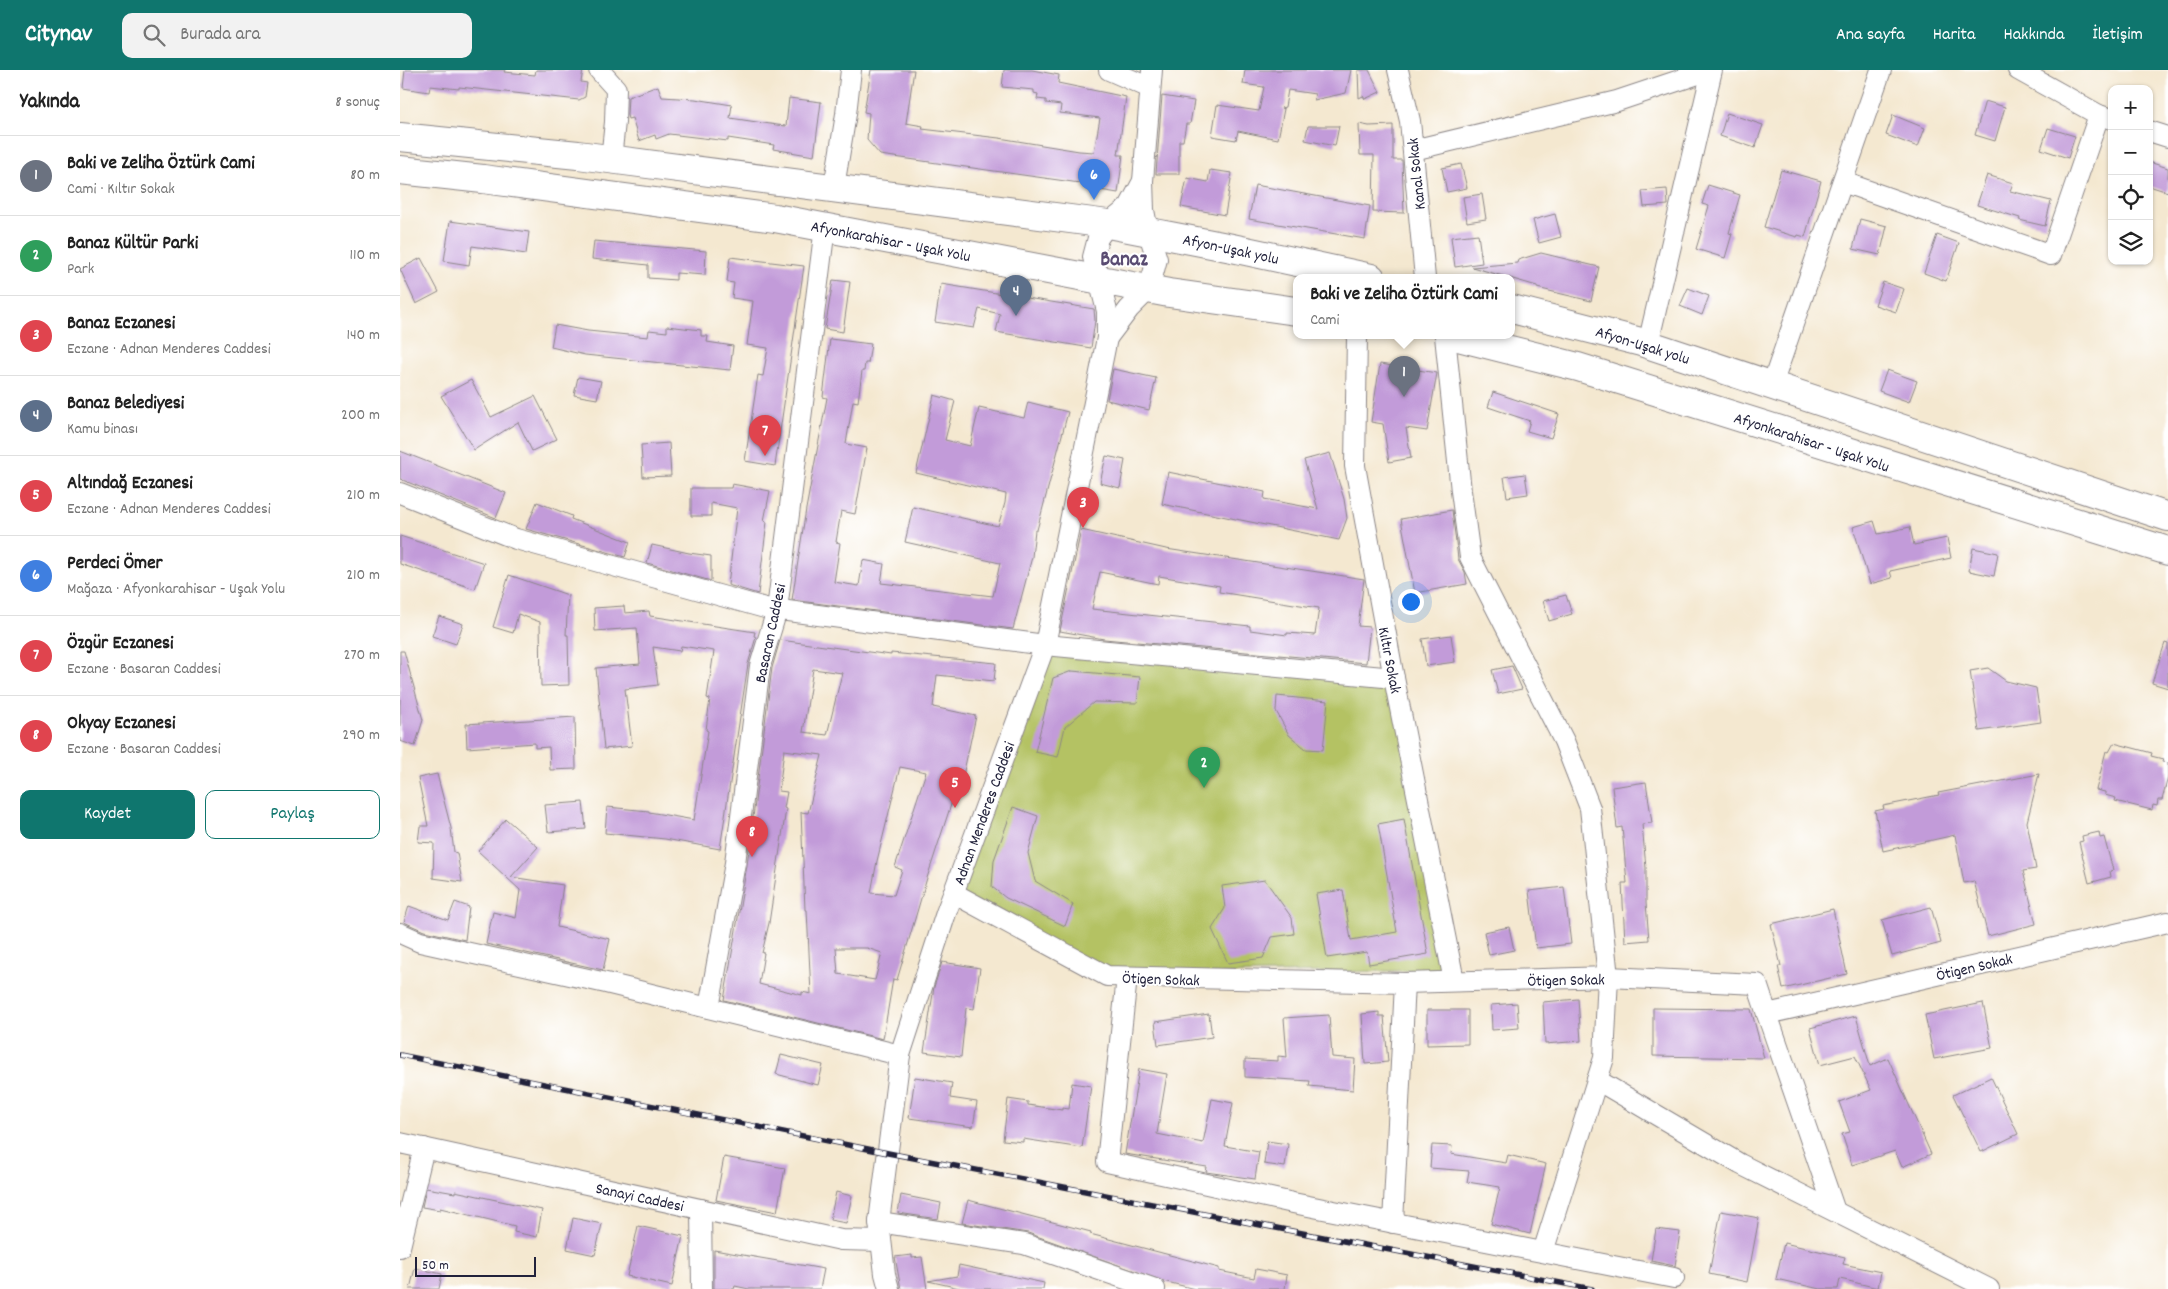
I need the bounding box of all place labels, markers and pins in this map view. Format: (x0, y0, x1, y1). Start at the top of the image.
pin: 6 (1078, 159, 1110, 200)
pin: 4 (1000, 275, 1032, 316)
pin: 1 (1388, 356, 1420, 397)
pin: 7 (749, 415, 781, 456)
pin: 3 (1067, 487, 1099, 528)
pin: 2 (1188, 747, 1220, 788)
pin: 5 (939, 767, 971, 808)
pin: 8 (736, 816, 768, 857)

